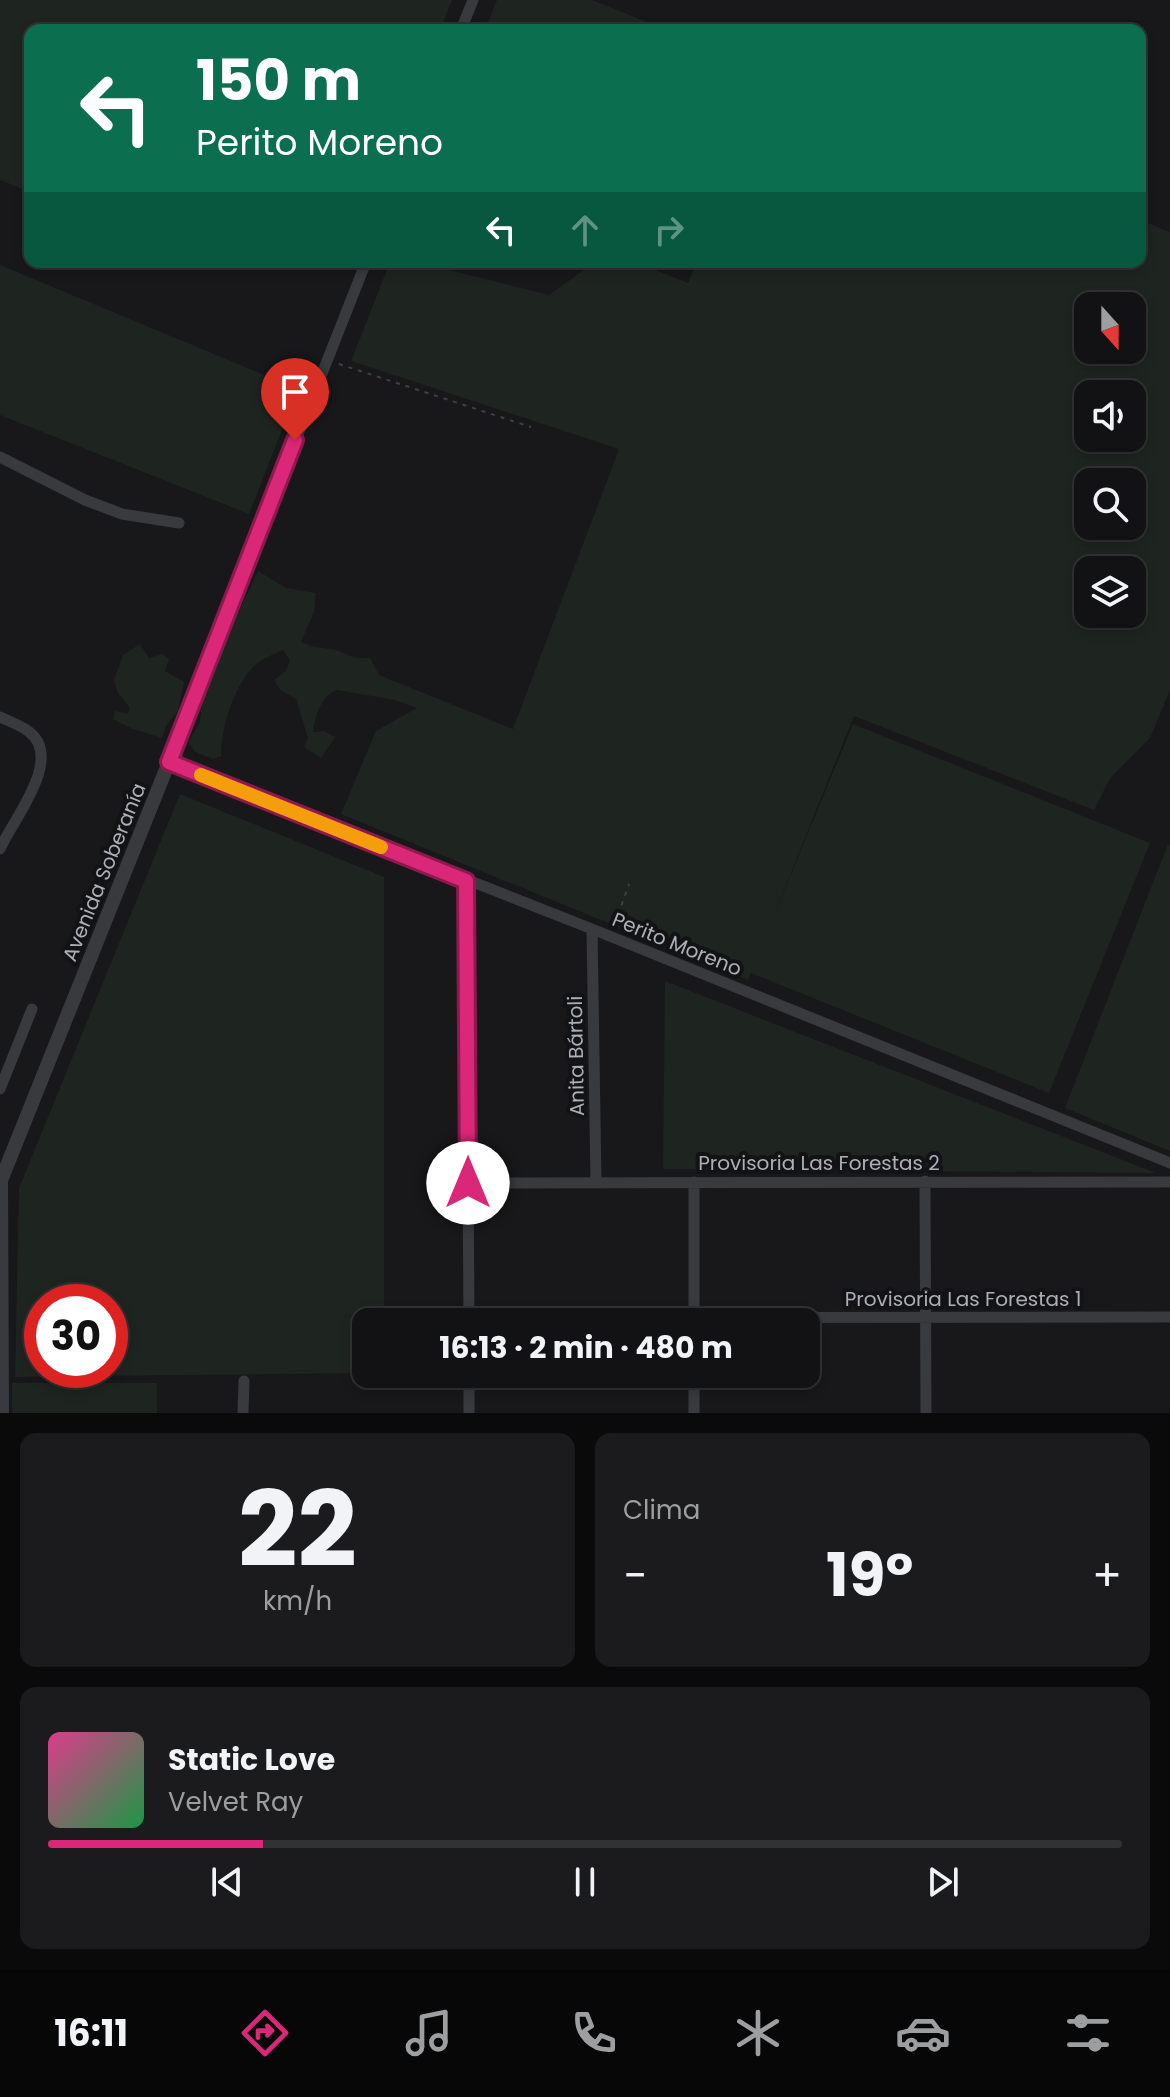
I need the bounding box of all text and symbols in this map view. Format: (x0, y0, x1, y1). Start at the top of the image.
text: 150 m (196, 41, 361, 120)
icon: left (64, 56, 168, 160)
text: Perito Moreno (196, 117, 443, 168)
icon: left (479, 208, 523, 252)
icon: ahead (563, 208, 607, 252)
icon: right (647, 208, 691, 252)
north arrow (1074, 292, 1146, 364)
map controls (1074, 292, 1146, 628)
pin (261, 358, 329, 440)
icon: arrive (273, 370, 317, 414)
button: sound (1074, 380, 1146, 452)
button: search (1074, 468, 1146, 540)
button: layers (1074, 556, 1146, 628)
street label: Avenida Soberanía (55, 779, 153, 965)
street label: Perito Moreno (608, 905, 746, 983)
street label: Anita Bártoli (561, 996, 591, 1116)
position arrow (426, 1141, 510, 1225)
street label: Provisoria Las Forestas 2 (698, 1149, 940, 1177)
speed limit sign: 30 (24, 1284, 128, 1388)
street label: Provisoria Las Forestas 1 (845, 1285, 1081, 1313)
text: 16:13 · 2 min · 480 m (439, 1326, 733, 1369)
text: 22 (238, 1457, 357, 1602)
text: Clima (623, 1492, 700, 1528)
text: 19° (826, 1533, 913, 1617)
text: − (623, 1545, 647, 1606)
text: + (1092, 1545, 1122, 1606)
text: km/h (263, 1583, 332, 1619)
text: Static Love (168, 1738, 335, 1781)
text: Velvet Ray (168, 1784, 303, 1820)
icon: previous (205, 1860, 249, 1904)
icon: pause (563, 1860, 607, 1904)
icon: next (921, 1860, 965, 1904)
icon: directions (237, 2005, 293, 2061)
icon: music (401, 2005, 457, 2061)
icon: phone (566, 2005, 622, 2061)
icon: climate (730, 2005, 786, 2061)
icon: car (895, 2005, 951, 2061)
icon: filters (1060, 2005, 1116, 2061)
text: 16:11 (54, 2008, 128, 2059)

